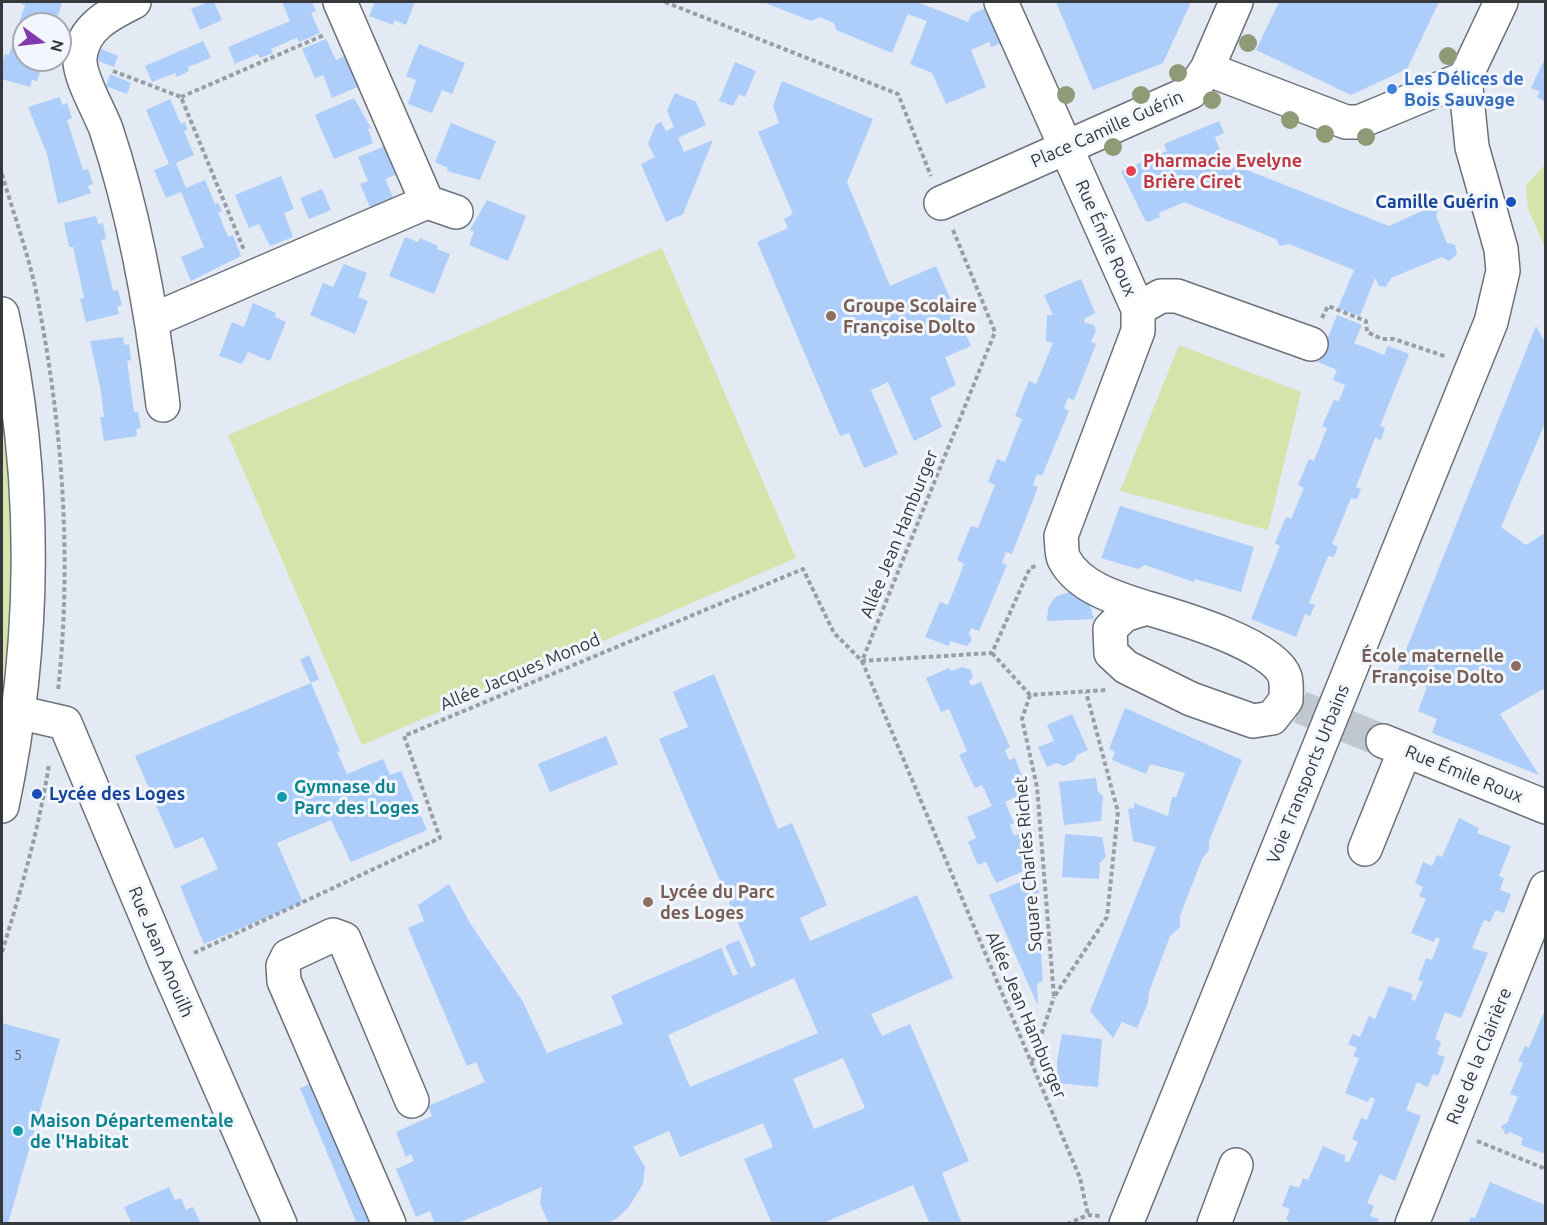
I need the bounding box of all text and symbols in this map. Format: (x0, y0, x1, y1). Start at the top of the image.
north arrow (12, 12, 72, 72)
text: N (47, 38, 68, 54)
place label: Les Délices de Bois Sauvage (1404, 68, 1524, 110)
marker: Les Délices de Bois Sauvage (1385, 82, 1399, 96)
street label: Place Camille Guérin (1027, 86, 1187, 172)
place label: Pharmacie Evelyne Brière Ciret (1143, 150, 1302, 192)
marker: Pharmacie Evelyne Brière Ciret (1124, 164, 1138, 178)
street label: Rue Émile Roux (1071, 176, 1141, 300)
place label: Camille Guérin (1375, 191, 1499, 213)
marker: Camille Guérin (1504, 195, 1518, 209)
place label: Groupe Scolaire Françoise Dolto (843, 295, 977, 338)
marker: Groupe Scolaire Françoise Dolto (824, 309, 838, 323)
street label: Allée Jean Hamburger (855, 447, 943, 621)
street label: Allée Jacques Monod (437, 629, 603, 715)
place label: École maternelle Françoise Dolto (1361, 645, 1504, 688)
marker: École maternelle Françoise Dolto (1509, 659, 1523, 673)
street label: Voie Transports Urbains (1262, 681, 1354, 867)
street label: Rue Émile Roux (1402, 740, 1526, 808)
place label: Gymnase du Parc des Loges (294, 776, 419, 818)
street label: Square Charles Richet (1010, 776, 1046, 952)
place label: Lycée des Loges (49, 783, 185, 805)
marker: Lycée des Loges (30, 787, 44, 801)
marker: Gymnase du Parc des Loges (275, 790, 289, 804)
place label: Lycée du Parc des Loges (660, 881, 775, 924)
street label: Rue Jean Anouilh (124, 883, 198, 1021)
marker: Lycée du Parc des Loges (641, 895, 655, 909)
street label: Allée Jean Hamburger (981, 928, 1071, 1102)
street label: Rue de la Clairière (1442, 984, 1516, 1128)
house number: 5 (14, 1046, 22, 1064)
place label: Maison Départementale de l'Habitat (30, 1110, 234, 1152)
marker: Maison Départementale de l'Habitat (11, 1124, 25, 1138)

